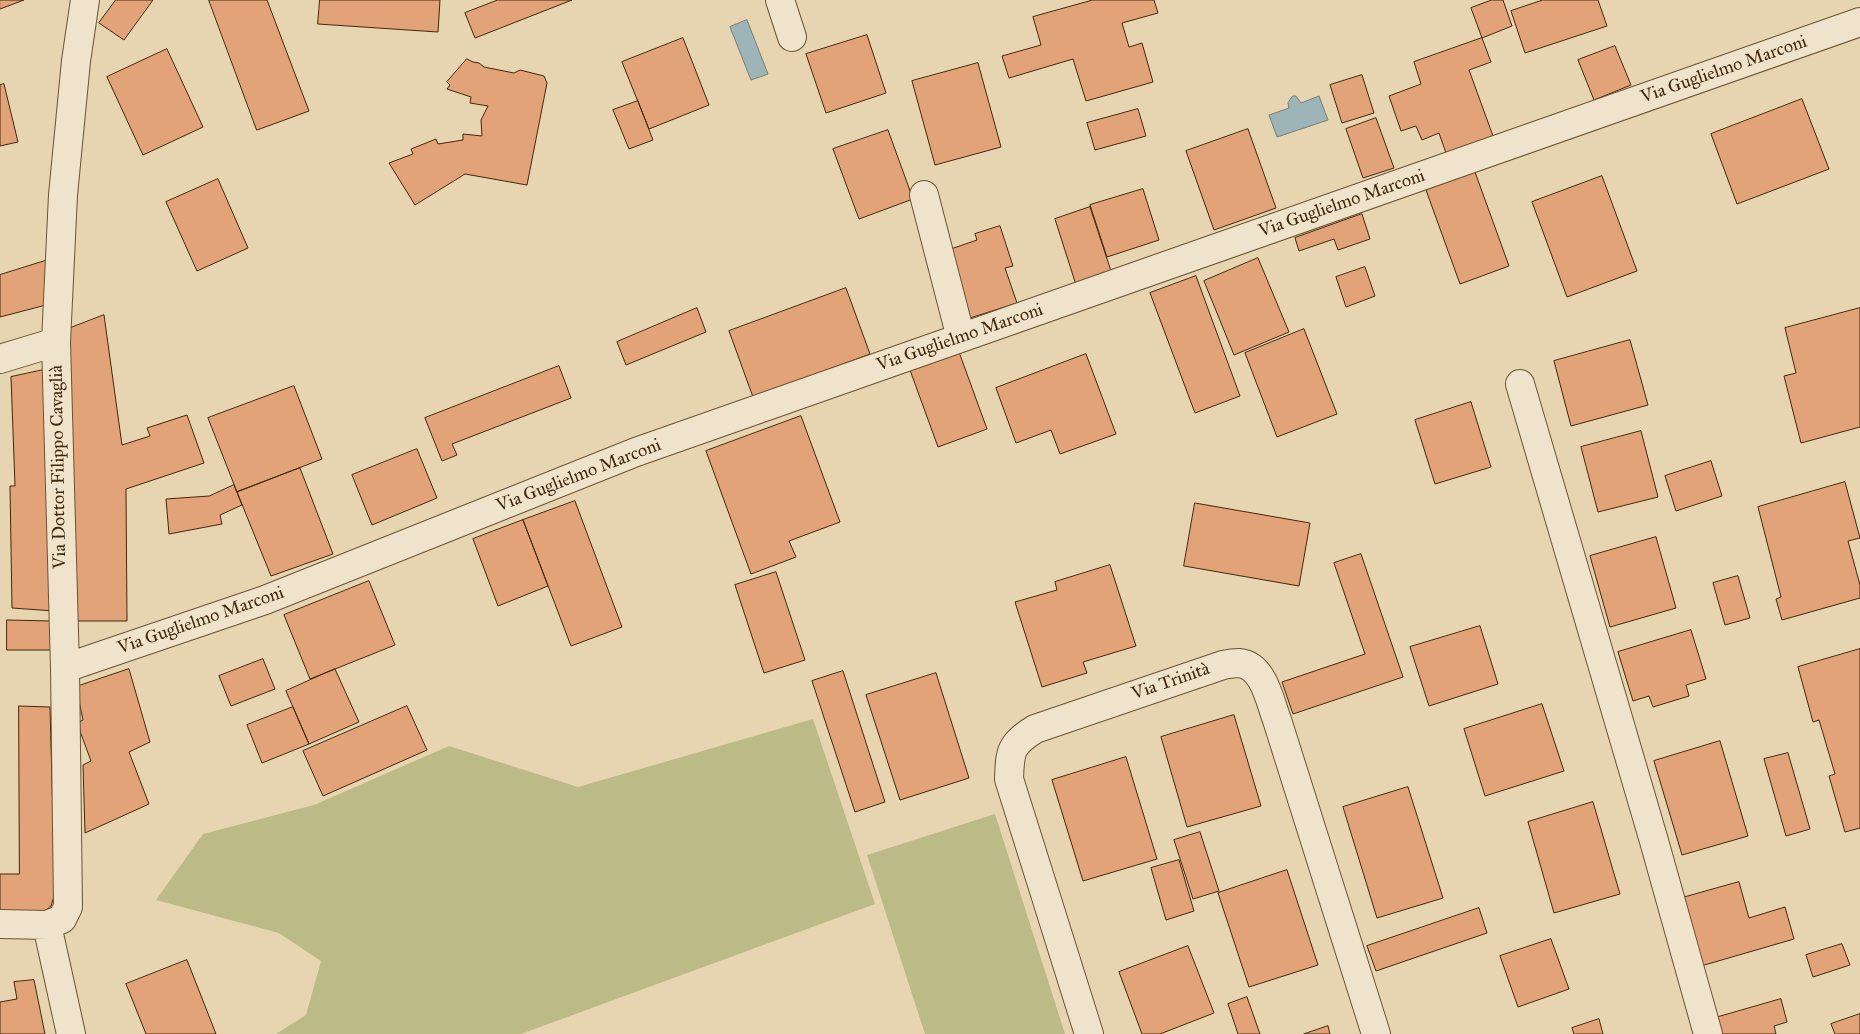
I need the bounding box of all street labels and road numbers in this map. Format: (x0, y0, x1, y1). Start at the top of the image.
street label: Via Guglielmo Marconi (1638, 31, 1810, 109)
street label: Via Guglielmo Marconi (1256, 165, 1428, 243)
street label: Via Guglielmo Marconi (874, 299, 1046, 377)
street label: Via Dottor Filippo Cavaglià (46, 365, 72, 569)
street label: Via Guglielmo Marconi (494, 435, 664, 517)
street label: Via Guglielmo Marconi (115, 582, 287, 660)
street label: Via Trinità (1129, 659, 1213, 705)

